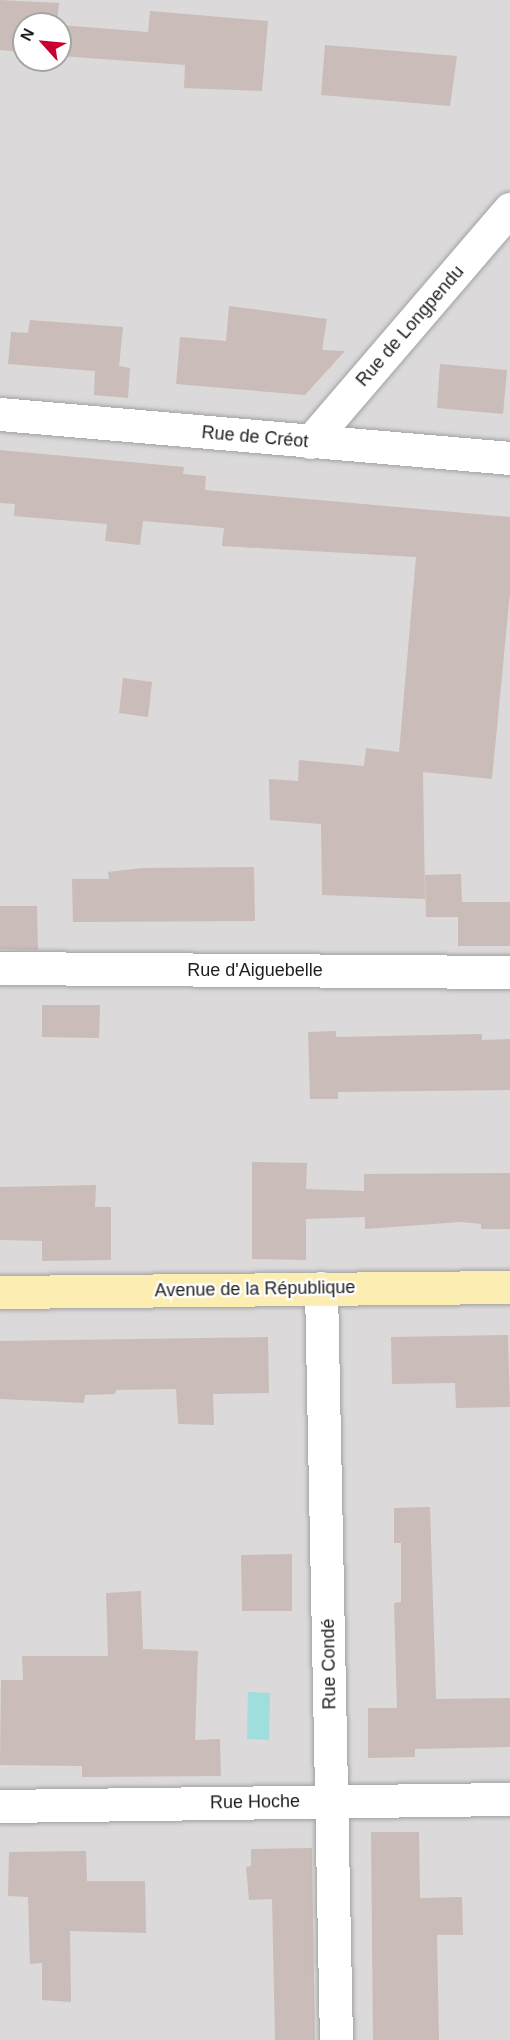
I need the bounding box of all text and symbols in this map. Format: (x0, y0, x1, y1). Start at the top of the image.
north arrow (12, 12, 72, 72)
text: N (17, 25, 37, 44)
street label: Rue de Longpendu (352, 261, 468, 391)
street label: Rue de Créot (201, 422, 309, 452)
street label: Rue d'Aiguebelle (187, 959, 323, 981)
street label: Avenue de la République (154, 1276, 356, 1302)
street label: Rue Condé (317, 1618, 341, 1710)
street label: Rue Hoche (210, 1790, 300, 1814)

